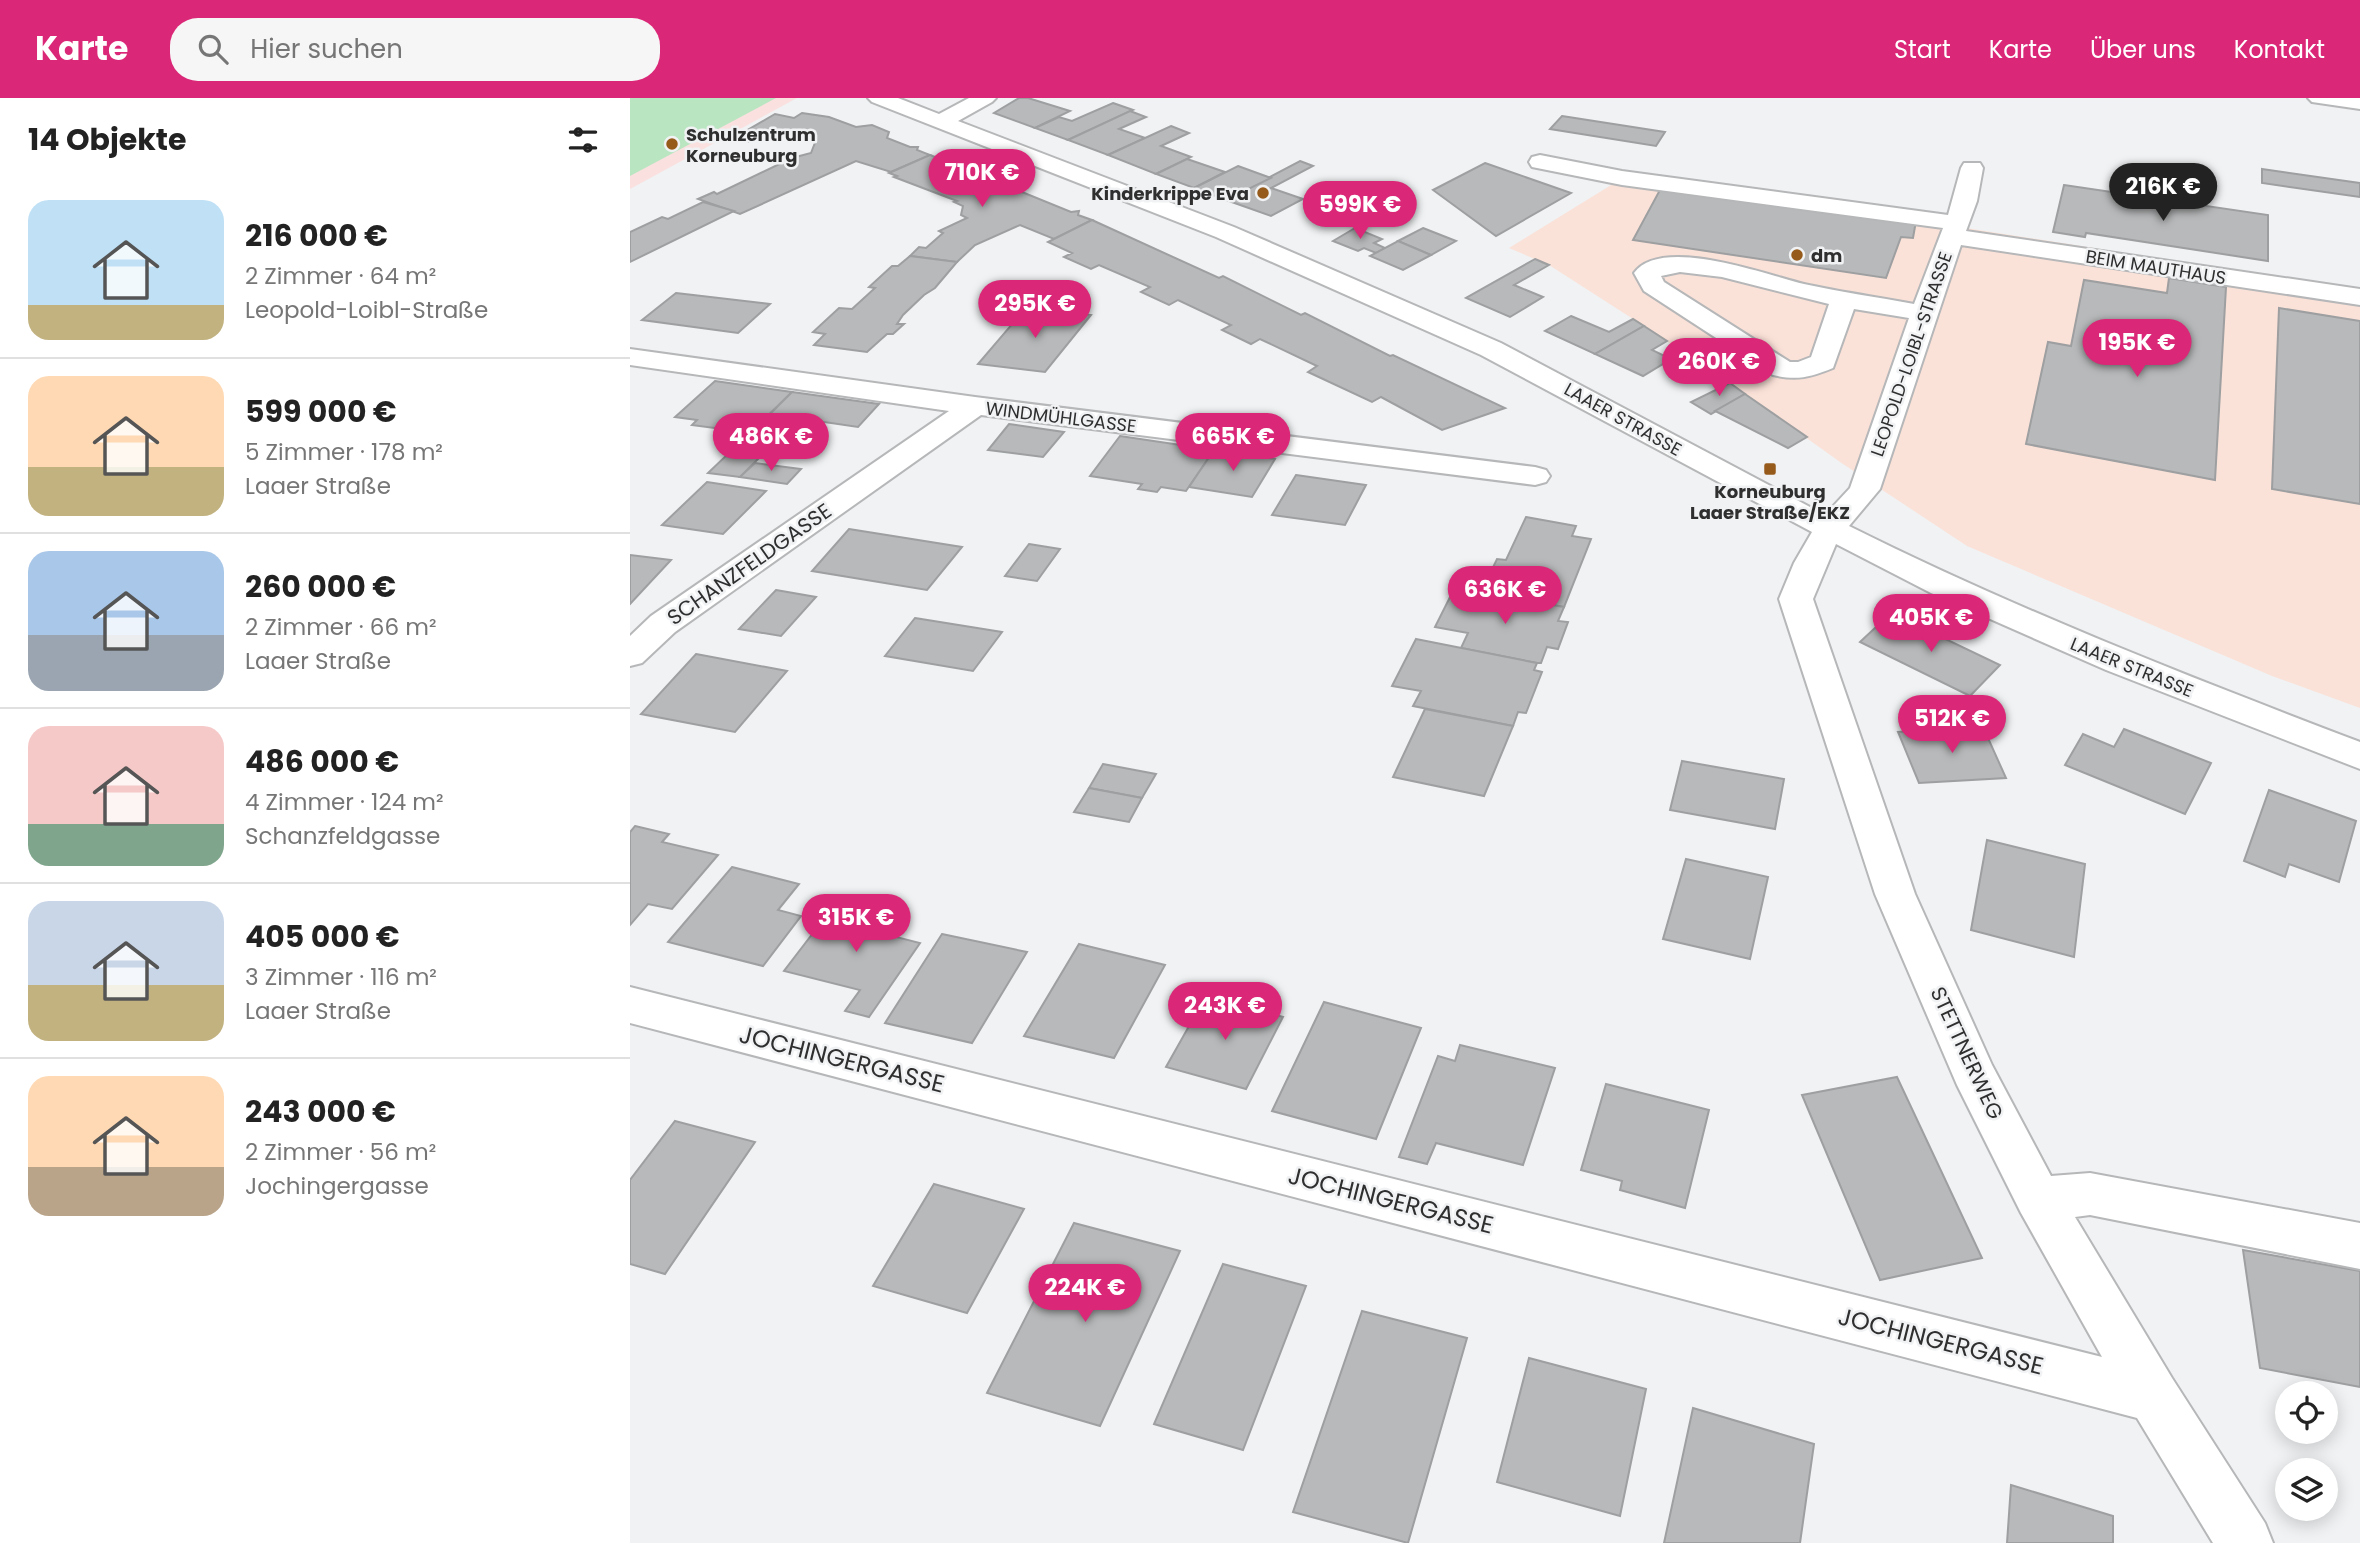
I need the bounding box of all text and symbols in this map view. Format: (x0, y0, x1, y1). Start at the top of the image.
search box (170, 18, 660, 81)
text: Karte (35, 25, 128, 72)
icon: search (194, 30, 232, 68)
text: Hier suchen (250, 31, 403, 67)
text: Start (1894, 33, 1951, 66)
text: Karte (1989, 33, 2052, 66)
text: Über uns (2090, 33, 2196, 66)
text: Kontakt (2234, 33, 2325, 66)
text: 14 Objekte (28, 118, 186, 161)
icon: filters (564, 121, 602, 159)
place label: Schulzentrum Korneuburg (686, 122, 816, 168)
marker: Schulzentrum Korneuburg (664, 136, 680, 152)
pin: 710K € (925, 150, 1039, 209)
text: 710K € (944, 156, 1020, 188)
pin: 216K € (2106, 164, 2220, 223)
text: 216K € (2125, 170, 2201, 202)
place label: Kinderkrippe Eva (1091, 181, 1249, 206)
pin: 599K € (1303, 181, 1417, 241)
marker: Kinderkrippe Eva (1255, 185, 1271, 201)
text: 599K € (1319, 188, 1401, 220)
text: 216 000 € (245, 214, 388, 257)
icon: home (84, 228, 168, 312)
place label: dm (1811, 243, 1842, 268)
street label: BEIM MAUTHAUS (2084, 244, 2228, 290)
marker: dm (1789, 247, 1805, 263)
street label: LEOPOLD-LOIBL-STRASSE (1864, 248, 1958, 460)
text: 2 Zimmer · 64 m² (245, 260, 436, 292)
pin: 295K € (978, 280, 1092, 340)
text: 295K € (994, 287, 1076, 319)
text: Leopold-Loibl-Straße (245, 294, 488, 326)
pin: 195K € (2080, 320, 2194, 379)
text: 195K € (2099, 326, 2175, 358)
pin: 260K € (1662, 338, 1776, 398)
text: 260K € (1678, 345, 1760, 377)
street label: LAAER STRASSE (1560, 376, 1686, 462)
text: 599 000 € (245, 390, 397, 433)
street label: WINDMÜHLGASSE (984, 395, 1138, 439)
icon: home (84, 404, 168, 488)
pin: 486K € (714, 414, 828, 473)
pin: 665K € (1176, 414, 1290, 473)
text: 486K € (729, 420, 813, 452)
text: 665K € (1191, 420, 1275, 452)
text: 5 Zimmer · 178 m² (245, 436, 443, 468)
marker: Korneuburg Laaer Straße/EKZ (1762, 461, 1778, 477)
text: Laaer Straße (245, 470, 391, 502)
place label: Korneuburg Laaer Straße/EKZ (1690, 479, 1850, 525)
street label: SCHANZFELDGASSE (661, 496, 837, 632)
text: 260 000 € (245, 565, 396, 608)
pin: 636K € (1448, 566, 1562, 626)
text: 636K € (1464, 573, 1546, 605)
icon: home (84, 579, 168, 663)
pin: 405K € (1874, 594, 1988, 654)
text: 405K € (1889, 601, 1973, 633)
text: 2 Zimmer · 66 m² (245, 611, 436, 643)
street label: LAAER STRASSE (2067, 631, 2197, 703)
text: Laaer Straße (245, 645, 391, 677)
pin: 512K € (1895, 696, 2009, 755)
text: 512K € (1914, 702, 1990, 734)
text: 486 000 € (245, 740, 399, 783)
icon: home (84, 754, 168, 838)
text: 4 Zimmer · 124 m² (245, 786, 444, 818)
text: Schanzfeldgasse (245, 820, 440, 852)
pin: 315K € (799, 894, 913, 954)
text: 315K € (818, 901, 894, 933)
text: 405 000 € (245, 915, 400, 958)
icon: home (84, 929, 168, 1013)
text: 3 Zimmer · 116 m² (245, 961, 437, 993)
pin: 243K € (1168, 982, 1282, 1042)
street label: STETTNERWEG (1924, 982, 2010, 1124)
text: 243K € (1184, 989, 1266, 1021)
text: Laaer Straße (245, 995, 391, 1027)
street label: JOCHINGERGASSE (736, 1018, 948, 1100)
text: 243 000 € (245, 1090, 396, 1133)
icon: home (84, 1104, 168, 1188)
text: 2 Zimmer · 56 m² (245, 1136, 436, 1168)
street label: JOCHINGERGASSE (1285, 1159, 1497, 1241)
text: Jochingergasse (245, 1170, 429, 1202)
pin: 224K € (1028, 1264, 1142, 1324)
text: 224K € (1044, 1271, 1126, 1303)
street label: JOCHINGERGASSE (1835, 1300, 2047, 1382)
map controls (2275, 1381, 2338, 1521)
button: locate (2275, 1381, 2338, 1444)
button: layers (2275, 1458, 2338, 1521)

